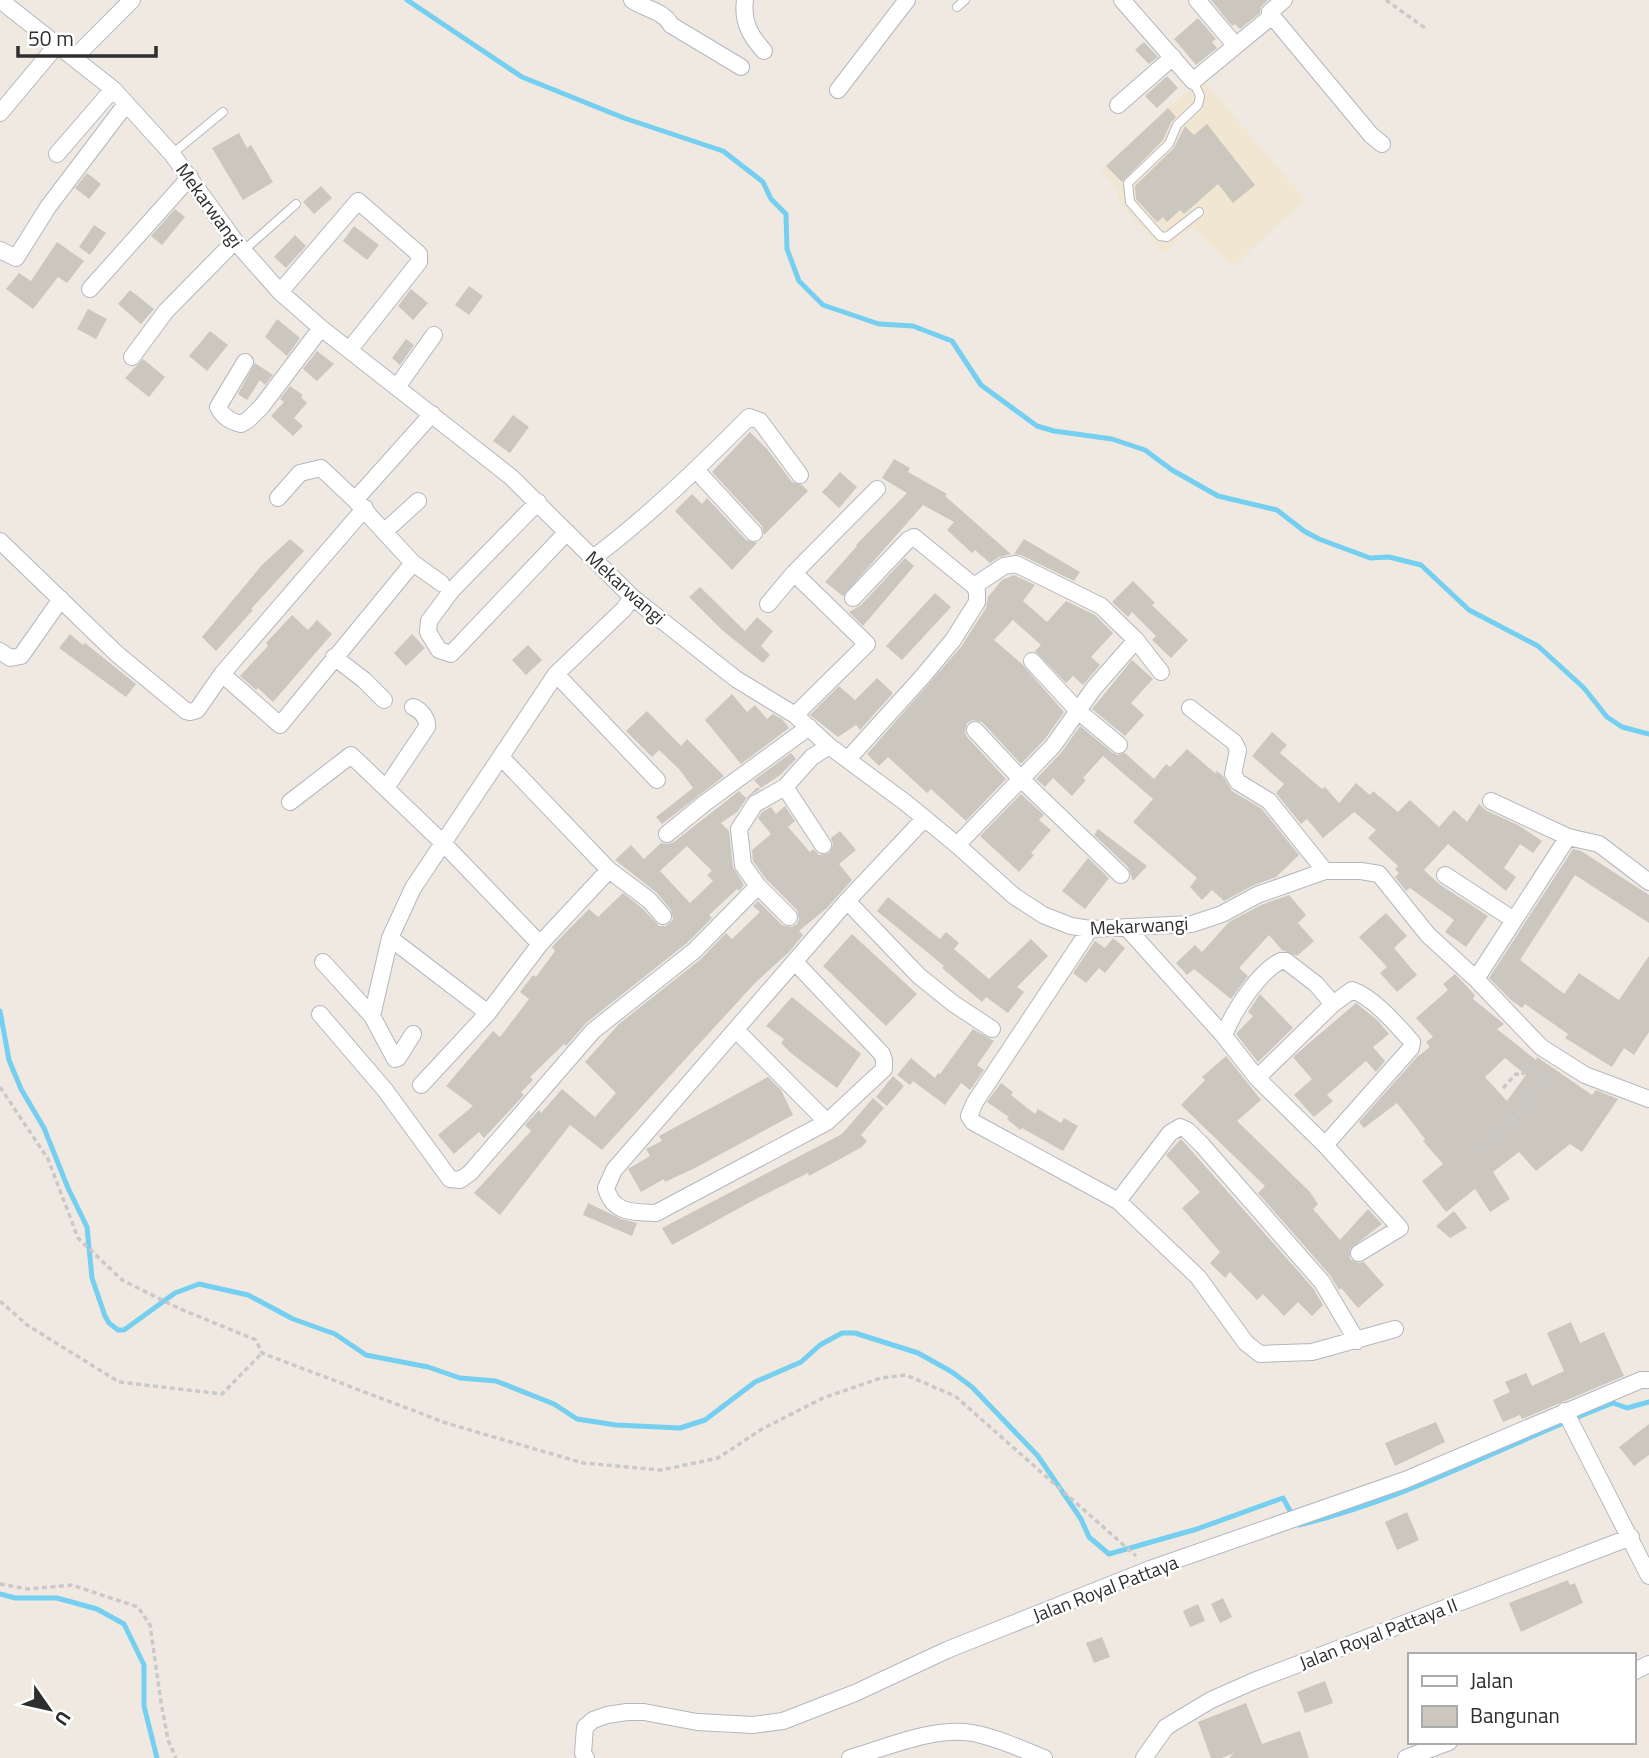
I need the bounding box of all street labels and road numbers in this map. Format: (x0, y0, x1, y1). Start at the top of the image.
street label: Mekarwangi (169, 157, 251, 253)
street label: Mekarwangi (580, 543, 672, 631)
street label: Mekarwangi (1089, 908, 1189, 942)
street label: Jalan Royal Pattaya (1028, 1547, 1182, 1629)
street label: Jalan Royal Pattaya II (1295, 1589, 1461, 1677)

